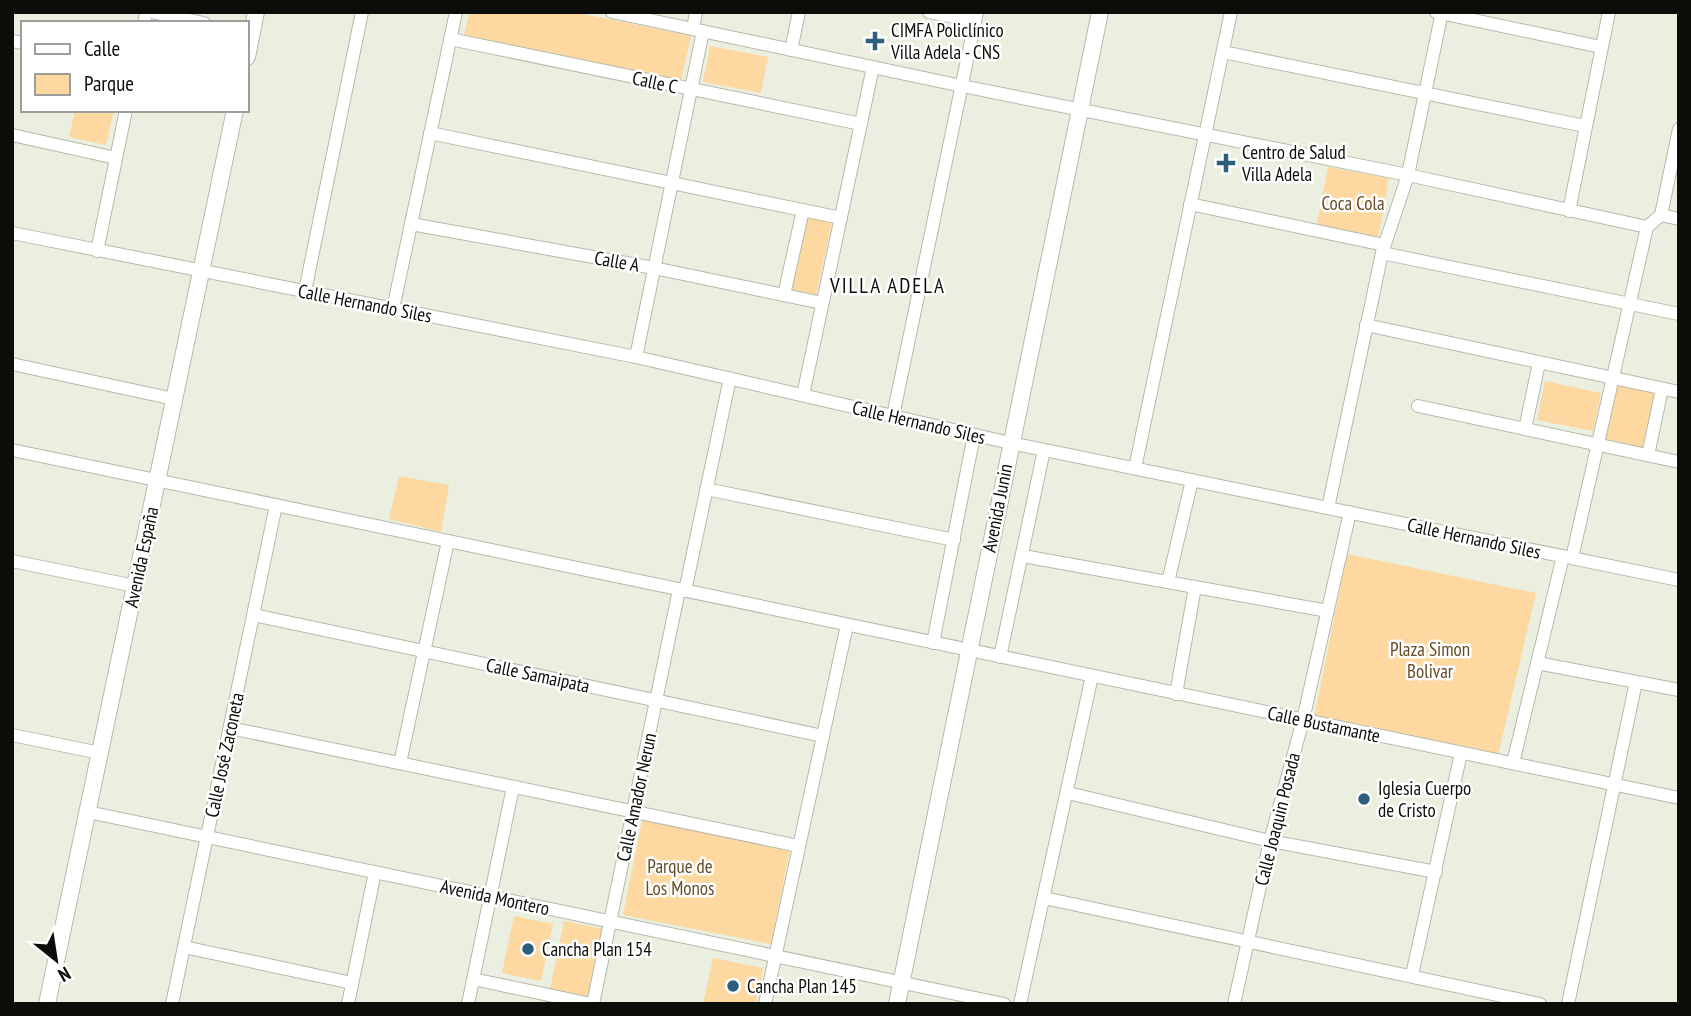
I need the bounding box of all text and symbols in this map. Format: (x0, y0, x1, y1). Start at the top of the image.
place label: CIMFA Policlínico Villa Adela - CNS (890, 18, 1004, 64)
legend (21, 21, 248, 112)
marker: CIMFA Policlínico Villa Adela - CNS (865, 31, 885, 51)
text: Calle (84, 35, 120, 62)
street label: Calle C (630, 66, 680, 99)
text: Parque (84, 70, 134, 97)
place label: Centro de Salud Villa Adela (1241, 140, 1346, 186)
marker: Centro de Salud Villa Adela (1216, 153, 1236, 173)
park label: Coca Cola (1321, 191, 1385, 215)
street label: Calle A (593, 245, 641, 277)
district label: VILLA ADELA (829, 272, 946, 299)
street label: Calle Hernando Siles (296, 278, 434, 328)
street label: Calle Hernando Siles (850, 395, 988, 449)
street label: Avenida Junin (977, 462, 1017, 554)
street label: Avenida España (119, 504, 163, 610)
street label: Calle Hernando Siles (1405, 512, 1543, 564)
park label: Plaza Simon Bolivar (1390, 637, 1470, 683)
street label: Calle Samaipata (484, 652, 592, 698)
street label: Calle José Zaconeta (199, 690, 249, 820)
street label: Calle Bustamante (1266, 700, 1383, 748)
street label: Calle Amador Nerun (611, 731, 661, 863)
street label: Calle Joaquin Posada (1249, 750, 1305, 888)
place label: Iglesia Cuerpo de Cristo (1378, 776, 1471, 822)
marker: Iglesia Cuerpo de Cristo (1356, 791, 1372, 807)
park label: Parque de Los Monos (646, 854, 715, 900)
street label: Avenida Montero (438, 874, 552, 920)
north arrow (21, 925, 91, 995)
place label: Cancha Plan 154 (542, 937, 652, 961)
marker: Cancha Plan 154 (520, 941, 536, 957)
text: N (54, 962, 75, 988)
place label: Cancha Plan 145 (747, 974, 857, 998)
marker: Cancha Plan 145 (725, 978, 741, 994)

